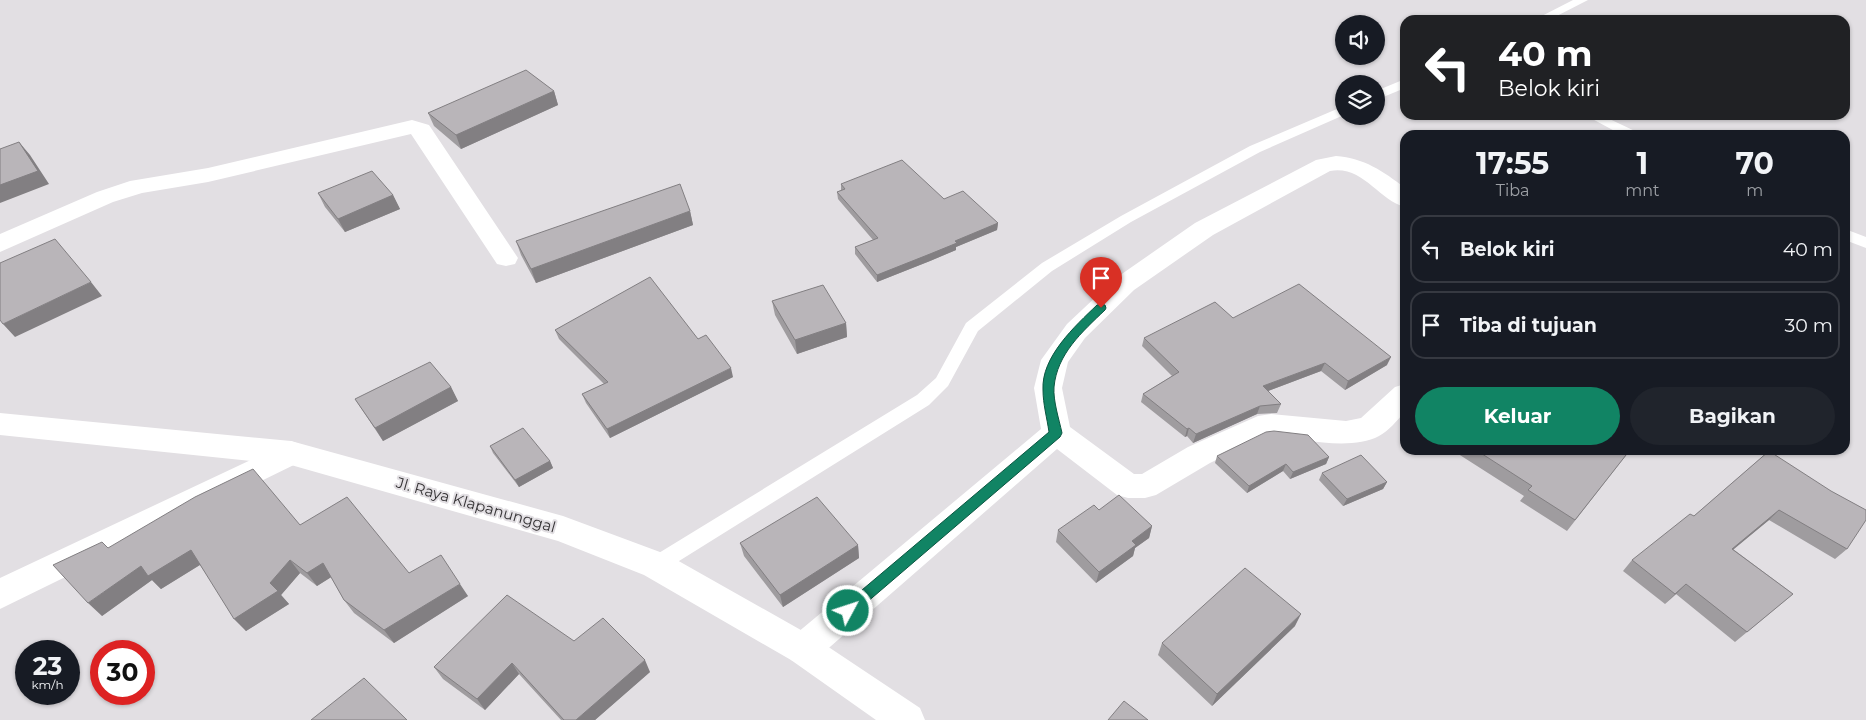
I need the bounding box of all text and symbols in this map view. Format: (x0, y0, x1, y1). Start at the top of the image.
map controls (1335, 15, 1385, 125)
button: sound (1335, 15, 1385, 65)
text: 40 m (1498, 32, 1593, 75)
icon: left (1415, 35, 1480, 100)
button: layers (1335, 75, 1385, 125)
text: Belok kiri (1498, 75, 1600, 102)
text: 17:55 (1476, 145, 1549, 182)
text: 1 (1637, 145, 1648, 182)
text: 70 (1736, 145, 1774, 182)
text: Tiba (1496, 181, 1529, 200)
text: mnt (1625, 181, 1660, 200)
text: m (1746, 181, 1763, 200)
icon: left (1417, 235, 1445, 263)
text: Belok kiri (1460, 238, 1555, 261)
text: 40 m (1783, 238, 1833, 261)
pin (1080, 257, 1122, 308)
icon: arrive (1087, 264, 1115, 292)
icon: arrive (1417, 311, 1445, 339)
text: Tiba di tujuan (1460, 314, 1597, 337)
text: 30 m (1785, 314, 1833, 337)
button: Keluar (1415, 387, 1620, 445)
button: Bagikan (1630, 387, 1835, 445)
street label: Jl. Raya Klapanunggal (393, 472, 558, 536)
position arrow (821, 584, 873, 636)
speed limit sign: 30 (90, 640, 155, 705)
text: 23 (33, 651, 62, 681)
text: km/h (31, 677, 64, 692)

